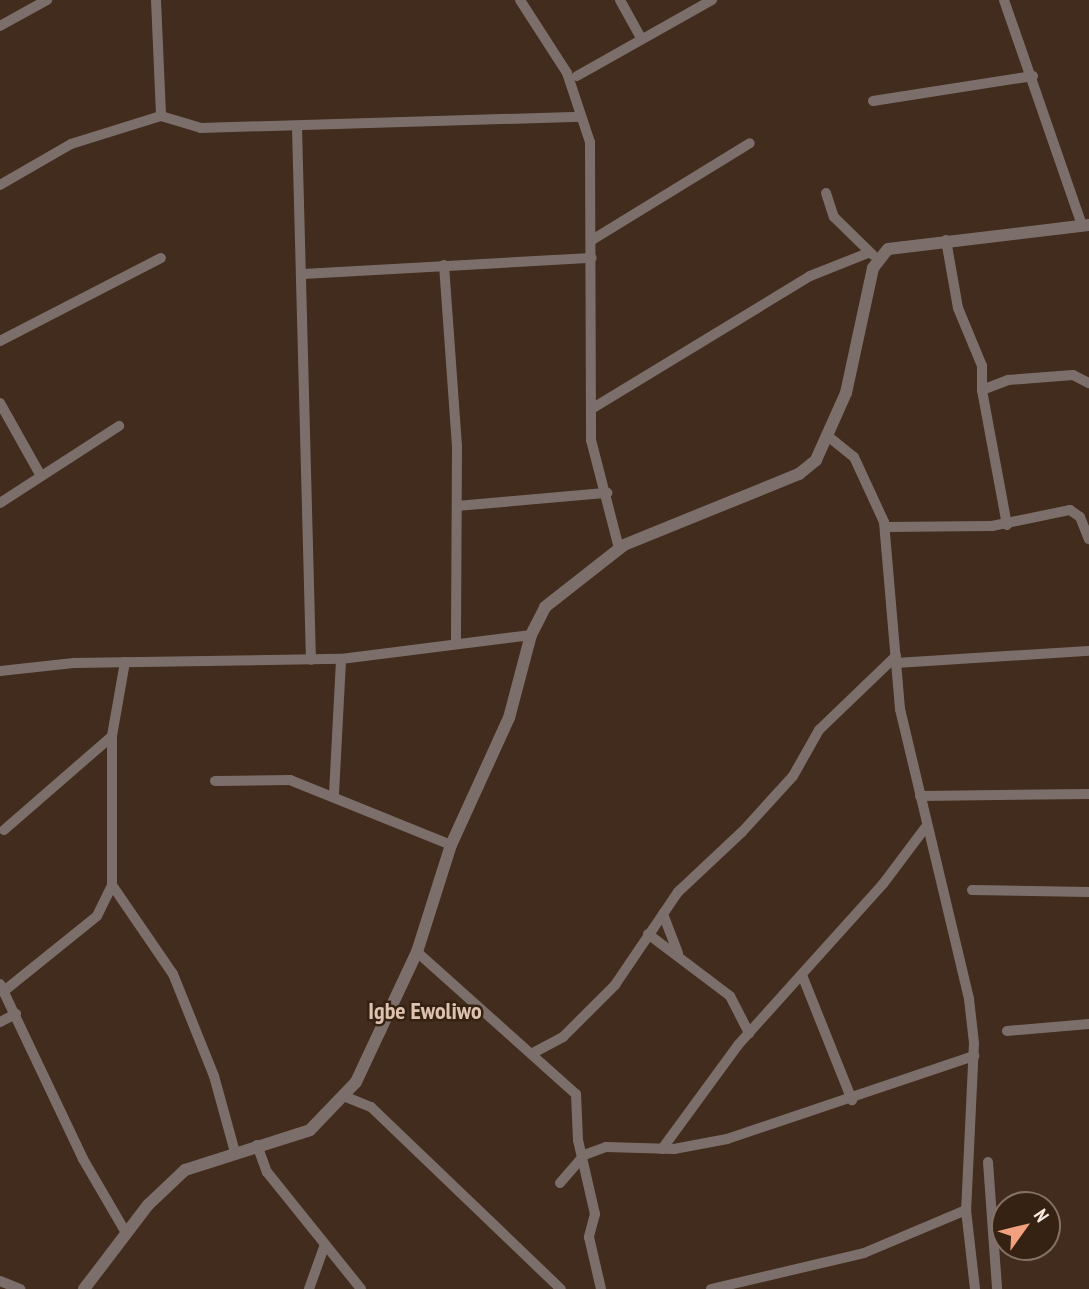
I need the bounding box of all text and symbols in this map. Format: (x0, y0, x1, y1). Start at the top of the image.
district label: Igbe Ewoliwo (368, 997, 482, 1025)
north arrow (991, 1191, 1061, 1261)
text: N (1029, 1204, 1055, 1226)

